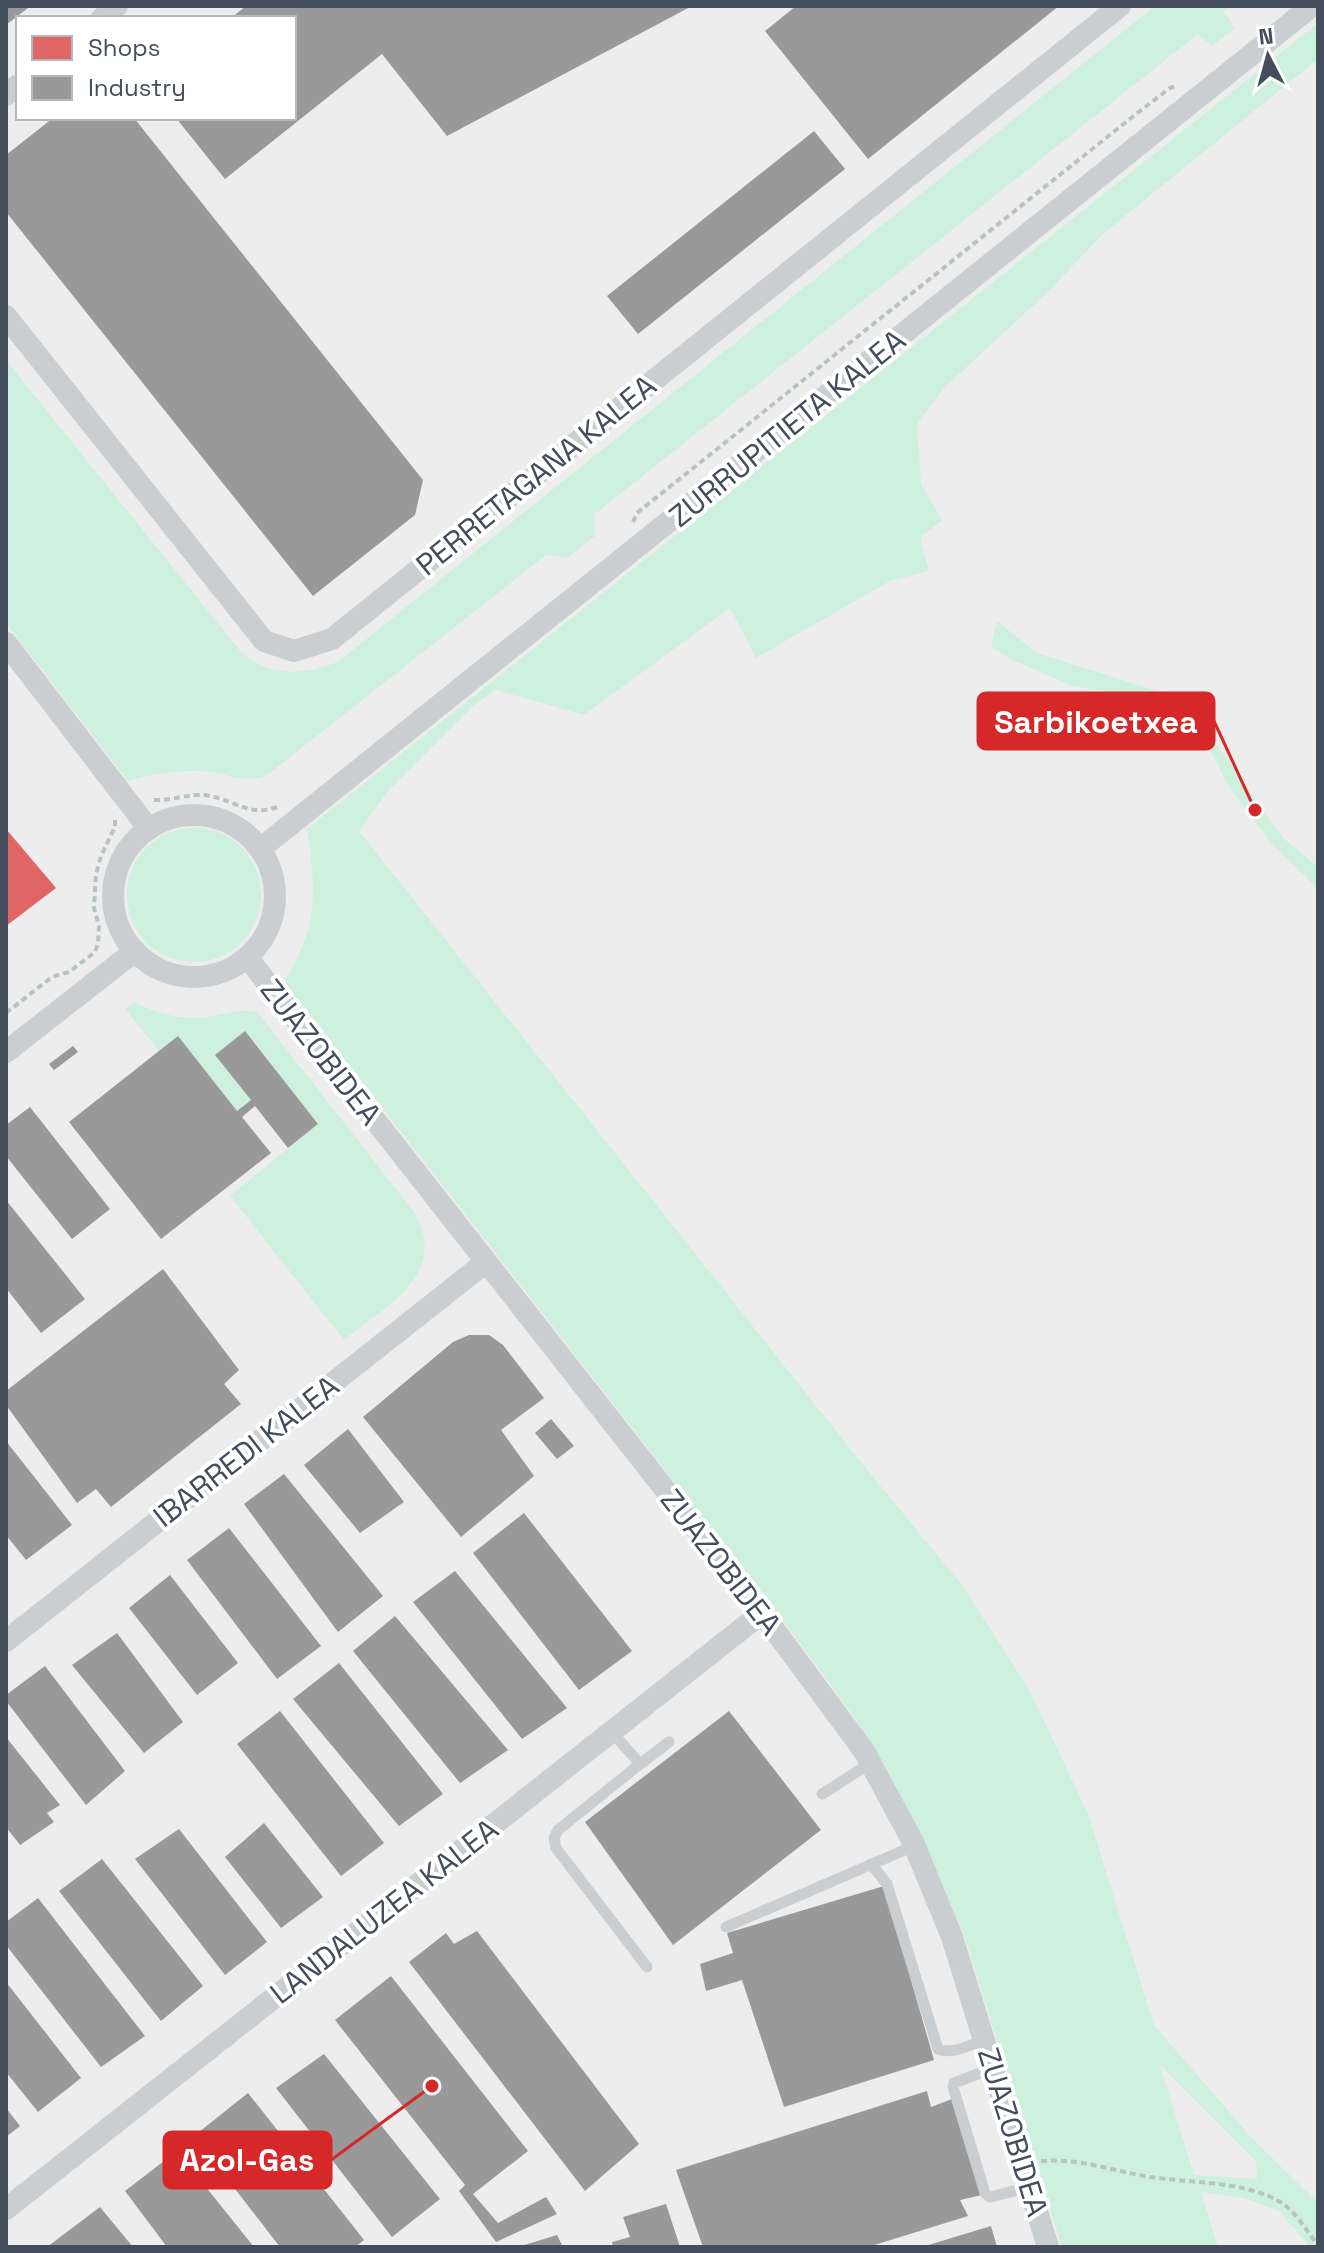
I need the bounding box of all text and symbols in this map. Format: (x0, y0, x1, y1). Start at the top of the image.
legend (16, 16, 296, 120)
north arrow (1228, 16, 1308, 96)
text: N (1257, 21, 1275, 51)
text: Shops (88, 32, 160, 63)
text: Industry (88, 72, 186, 103)
street label: ZURRUPITIETA KALEA (661, 321, 913, 535)
street label: PERRETAGANA KALEA (408, 366, 664, 584)
callout: Sarbikoetxea (978, 693, 1214, 749)
text: Sarbikoetxea (994, 702, 1198, 742)
street label: ZUAZOBIDEA (252, 971, 390, 1133)
street label: IBARREDI KALEA (145, 1366, 347, 1536)
street label: ZUAZOBIDEA (652, 1481, 790, 1643)
street label: LANDALUZEA KALEA (262, 1810, 506, 2012)
street label: ZUAZOBIDEA (969, 2043, 1057, 2221)
callout: Azol-Gas (164, 2132, 331, 2188)
text: Azol-Gas (180, 2140, 314, 2180)

